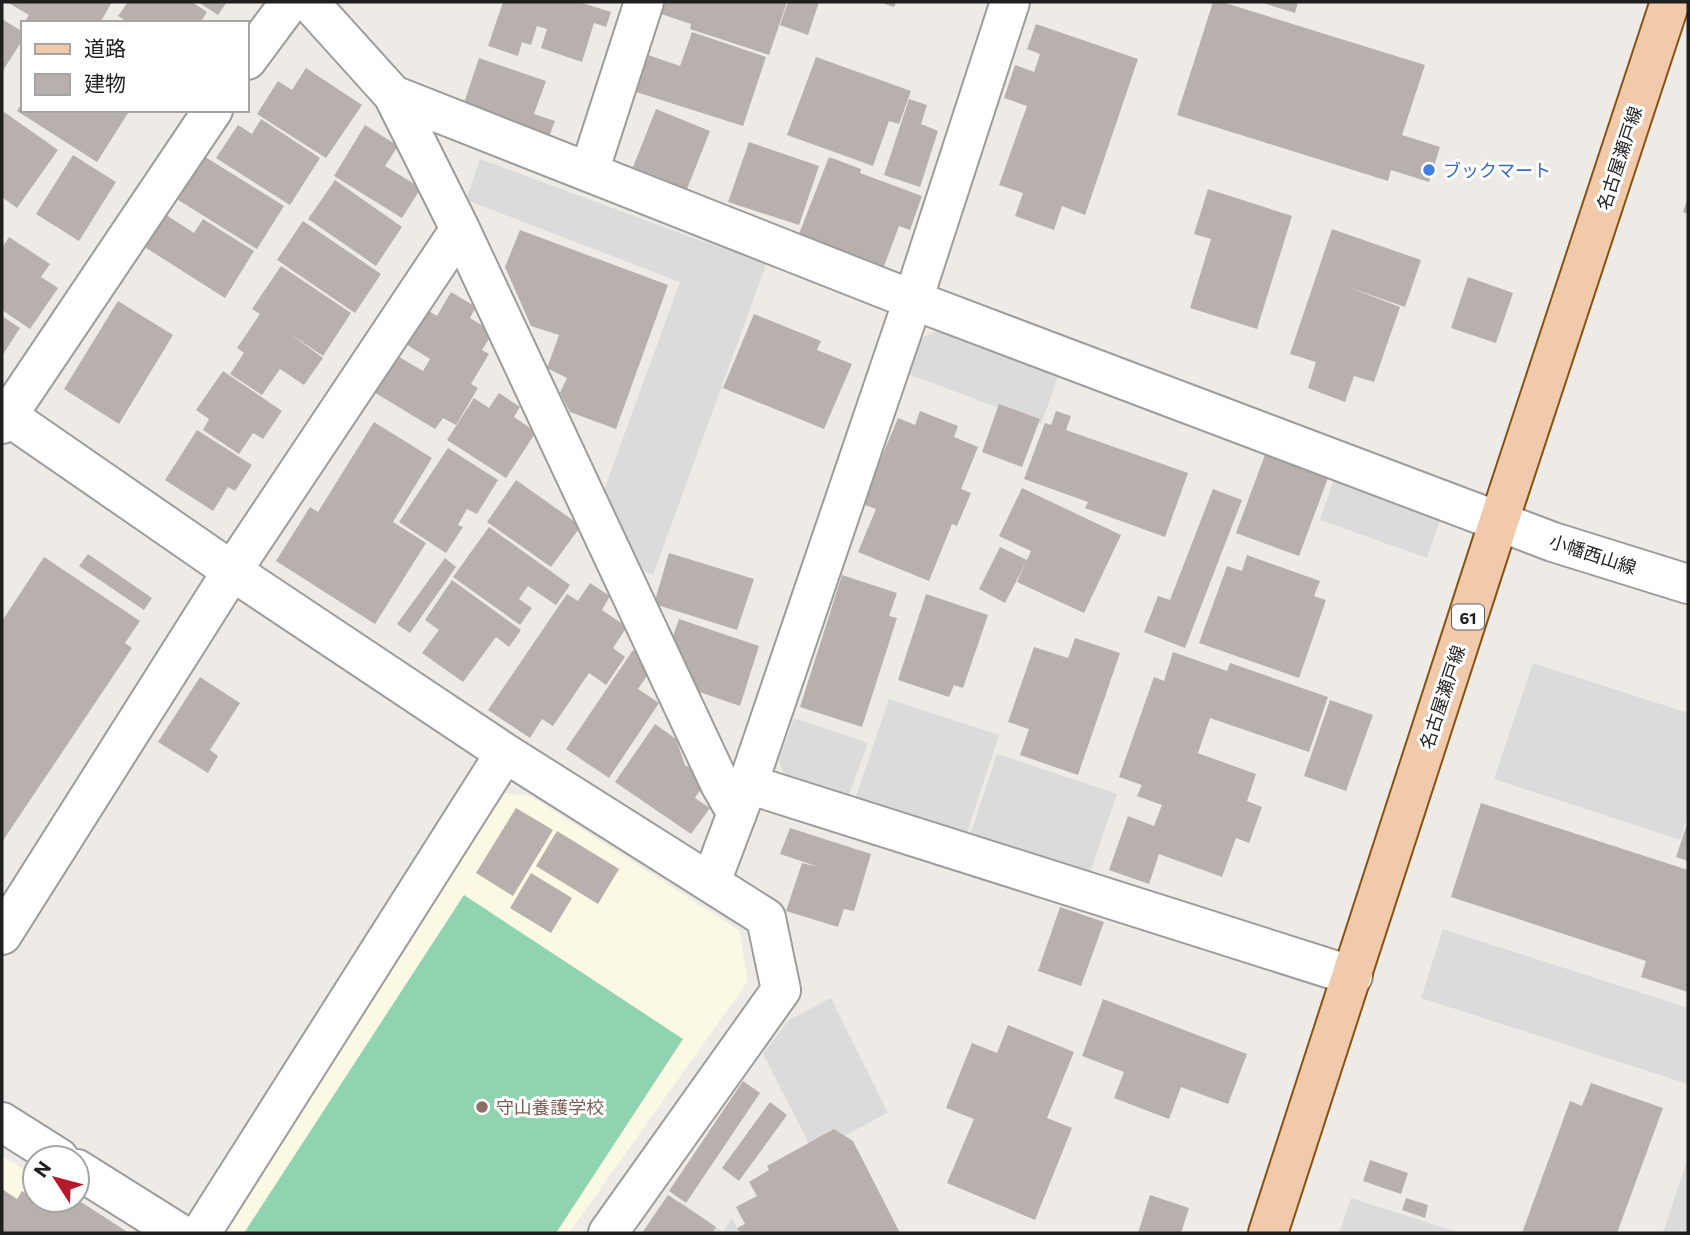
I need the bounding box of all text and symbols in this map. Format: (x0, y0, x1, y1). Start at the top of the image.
legend (21, 21, 248, 112)
text: 道路 (84, 35, 126, 60)
text: 建物 (84, 70, 126, 95)
street label: 名古屋瀬戸線 (1592, 103, 1646, 213)
place label: ブックマート (1443, 159, 1551, 181)
marker: ブックマート (1421, 162, 1437, 178)
street label: 小幡西山線 (1547, 530, 1639, 578)
road number: 61 (1452, 604, 1484, 630)
street label: 名古屋瀬戸線 (1415, 642, 1469, 752)
place label: 守山養護学校 (496, 1096, 604, 1118)
marker: 守山養護学校 (474, 1099, 490, 1115)
north arrow (21, 1144, 91, 1214)
text: N (28, 1156, 55, 1181)

